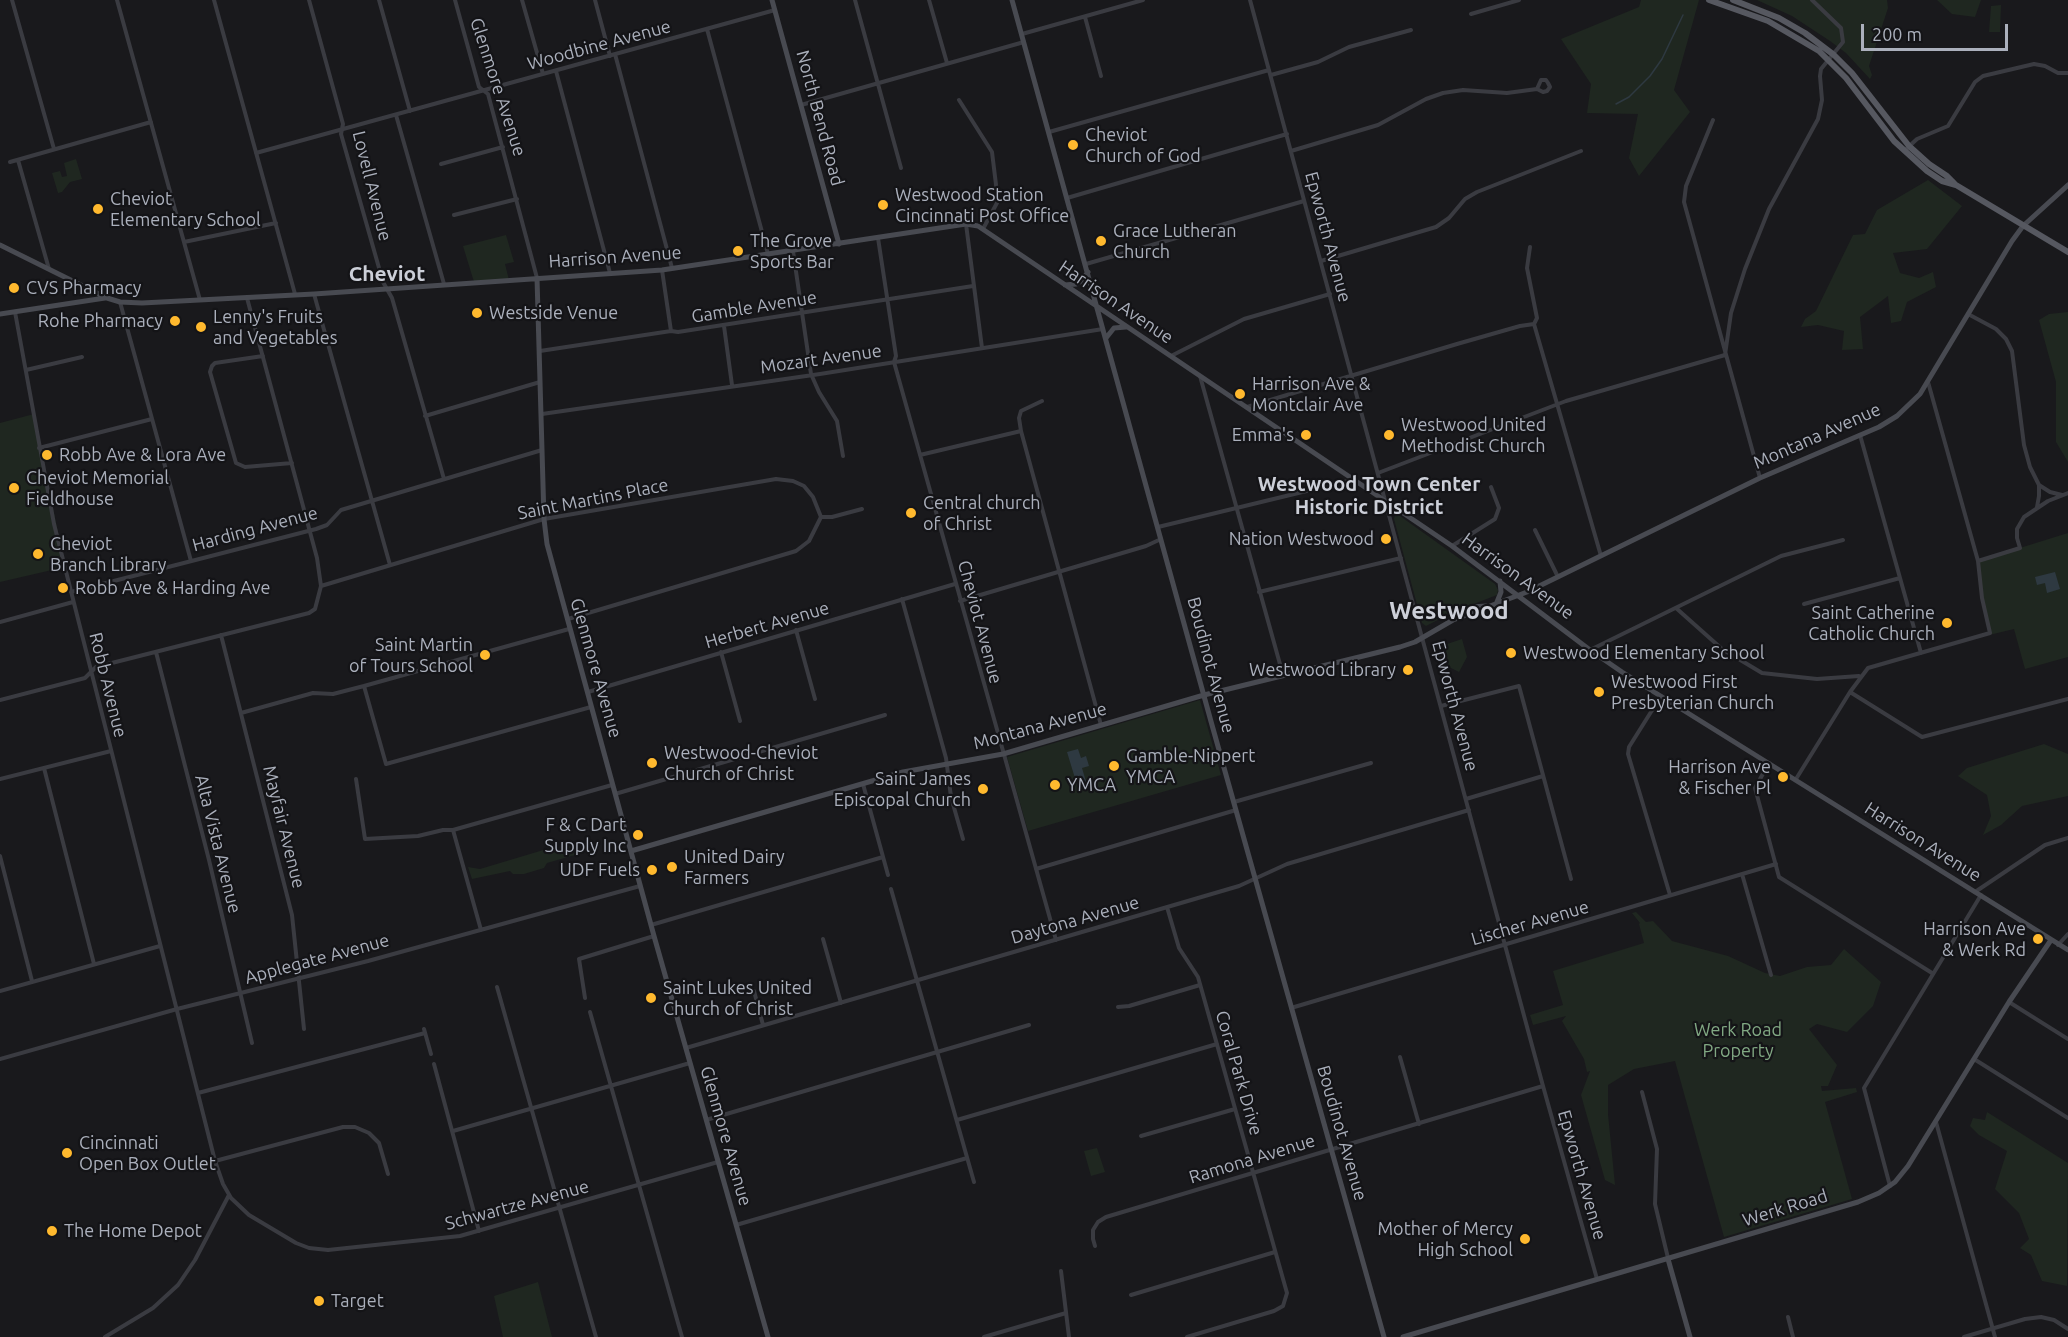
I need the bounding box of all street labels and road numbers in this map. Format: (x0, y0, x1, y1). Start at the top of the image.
street label: Glenmore Avenue (465, 15, 531, 159)
street label: Woodbine Avenue (525, 15, 673, 75)
street label: North Bend Road (792, 48, 848, 188)
street label: Lovell Avenue (348, 129, 396, 243)
street label: Epworth Avenue (1300, 169, 1356, 305)
street label: Harrison Avenue (548, 242, 682, 272)
street label: Harrison Avenue (1055, 256, 1177, 348)
street label: Gamble Avenue (690, 286, 818, 328)
street label: Mozart Avenue (759, 340, 883, 378)
street label: Montana Avenue (1750, 398, 1884, 474)
street label: Saint Martins Place (516, 474, 670, 524)
street label: Harding Avenue (190, 502, 320, 556)
street label: Harrison Avenue (1458, 528, 1578, 624)
street label: Cheviot Avenue (953, 558, 1007, 686)
street label: Boudinot Avenue (1182, 595, 1240, 735)
street label: Glenmore Avenue (566, 596, 626, 740)
street label: Herbert Avenue (702, 597, 832, 653)
street label: Robb Avenue (85, 630, 131, 740)
street label: Epworth Avenue (1427, 638, 1483, 774)
street label: Montana Avenue (971, 698, 1109, 754)
street label: Mayfair Avenue (258, 763, 310, 891)
street label: Alta Vista Avenue (190, 772, 246, 916)
street label: Harrison Avenue (1861, 798, 1985, 886)
street label: Daytona Avenue (1008, 891, 1142, 949)
street label: Lischer Avenue (1469, 896, 1591, 950)
street label: Applegate Avenue (242, 929, 392, 989)
street label: Coral Park Drive (1211, 1008, 1267, 1138)
street label: Boudinot Avenue (1312, 1063, 1372, 1203)
street label: Glenmore Avenue (696, 1064, 756, 1208)
street label: Epworth Avenue (1553, 1108, 1611, 1242)
street label: Ramona Avenue (1186, 1130, 1318, 1188)
street label: Schwartze Avenue (443, 1175, 591, 1235)
street label: Werk Road (1740, 1185, 1830, 1231)

